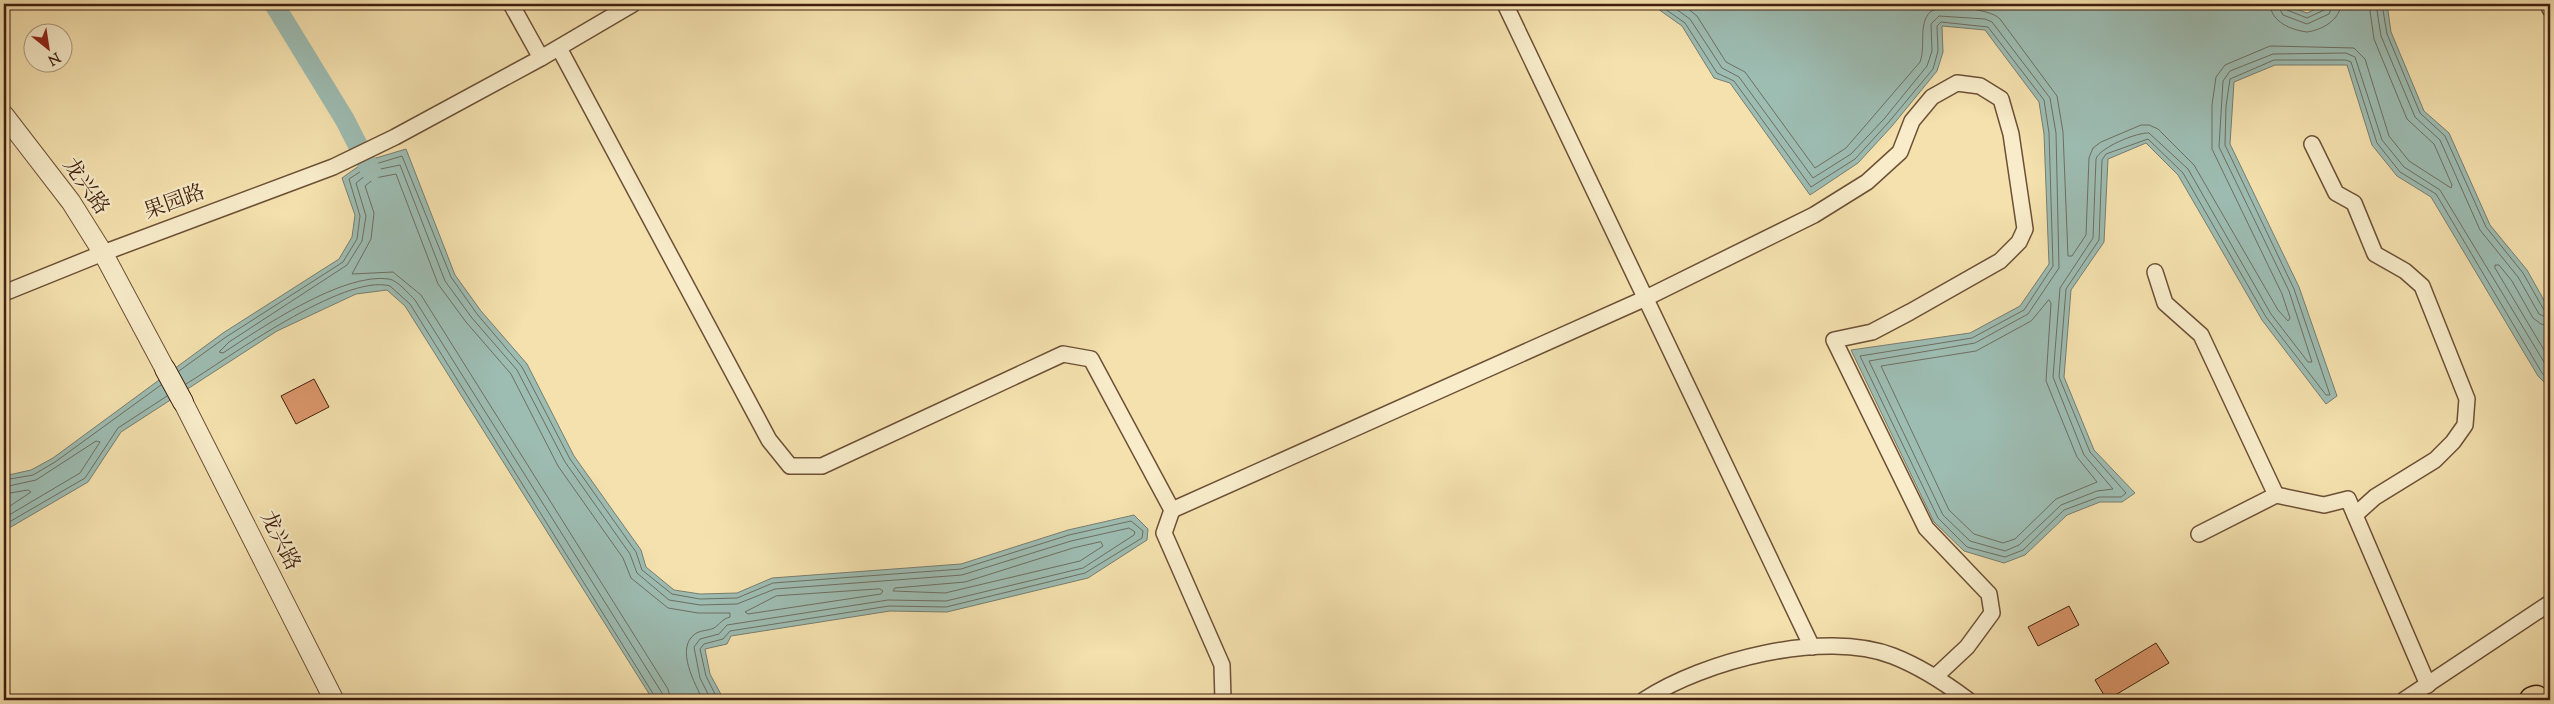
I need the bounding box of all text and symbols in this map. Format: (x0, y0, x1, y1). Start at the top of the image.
north arrow (22, 22, 72, 72)
text: N (44, 46, 63, 69)
street label: 龙兴路 (55, 153, 115, 221)
street label: 果园路 (140, 178, 210, 228)
street label: 龙兴路 (251, 506, 307, 576)

